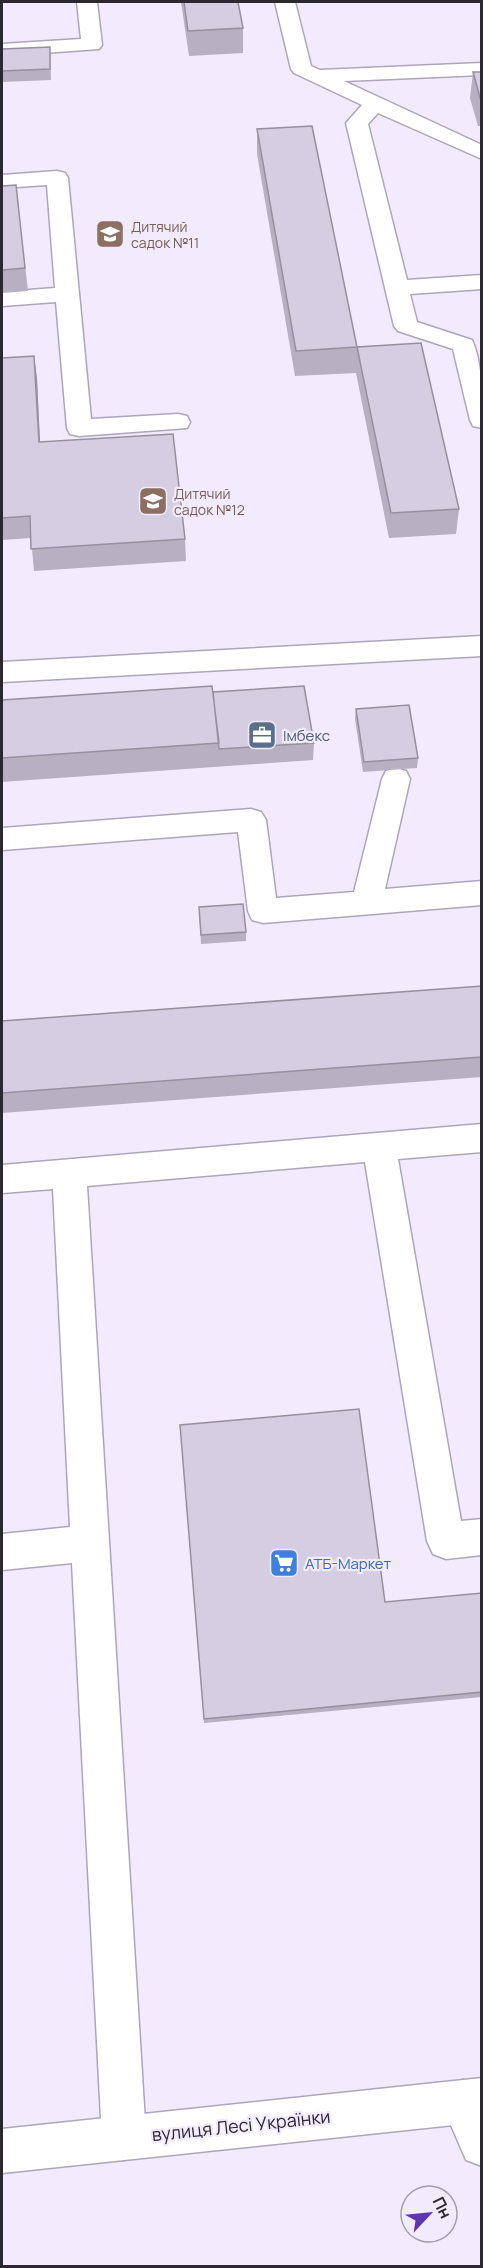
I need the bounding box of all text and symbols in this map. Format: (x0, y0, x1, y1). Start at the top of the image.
place label: Дитячий садок №11 (131, 217, 199, 252)
school or university icon: Дитячий садок №11 (94, 218, 126, 250)
place label: Дитячий садок №12 (174, 484, 245, 519)
school or university icon: Дитячий садок №12 (137, 485, 169, 517)
office icon: Імбекс (246, 719, 278, 751)
place label: Імбекс (283, 725, 330, 746)
supermarket icon: АТБ-Маркет (268, 1547, 300, 1579)
place label: АТБ-Маркет (305, 1553, 392, 1574)
street label: вулиця Лесі Українки (151, 2104, 331, 2146)
north arrow (399, 2184, 459, 2244)
text: Пн (428, 2193, 457, 2222)

